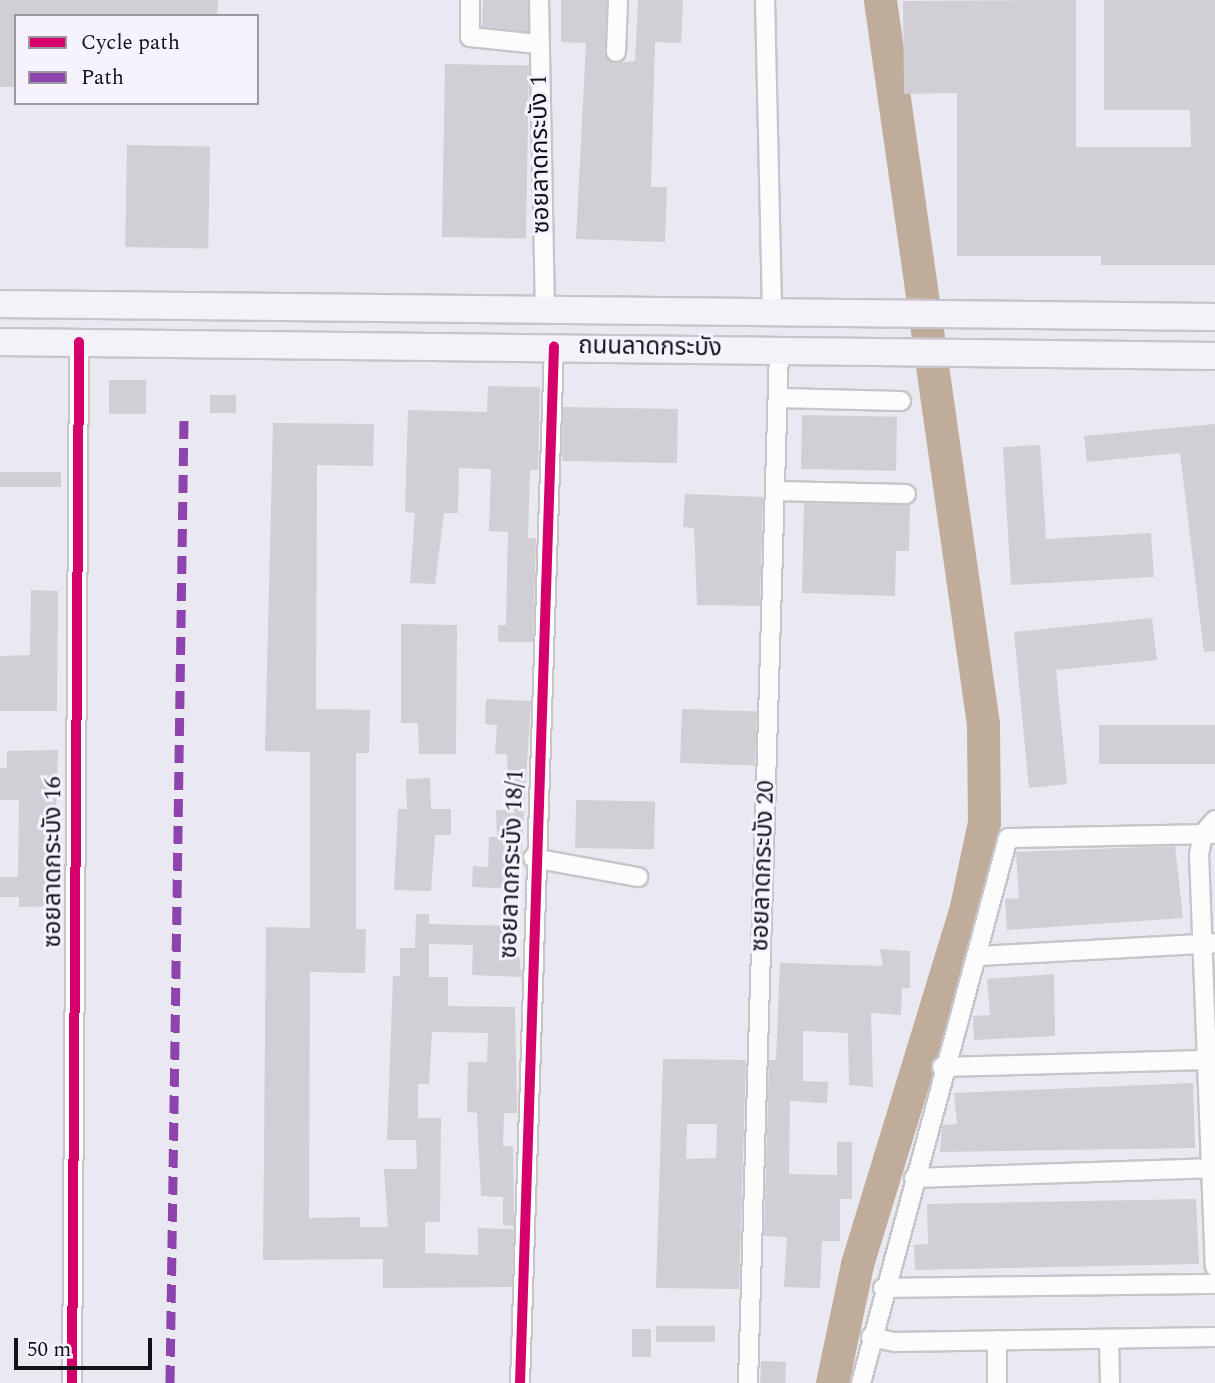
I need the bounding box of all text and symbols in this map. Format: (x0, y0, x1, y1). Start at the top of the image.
legend (14, 14, 259, 105)
text: Cycle path (81, 27, 180, 59)
text: Path (81, 62, 124, 94)
street label: ซอยลาดกระบัง 1 (525, 74, 557, 234)
street label: ถนนลาดกระบัง (578, 332, 722, 364)
street label: ซอยลาดกระบัง 18/1 (495, 769, 531, 959)
street label: ซอยลาดกระบัง 16 (40, 776, 68, 948)
street label: ซอยลาดกระบัง 20 (747, 780, 781, 952)
scale bar (18, 1324, 156, 1368)
text: 50 m (27, 1334, 71, 1366)

